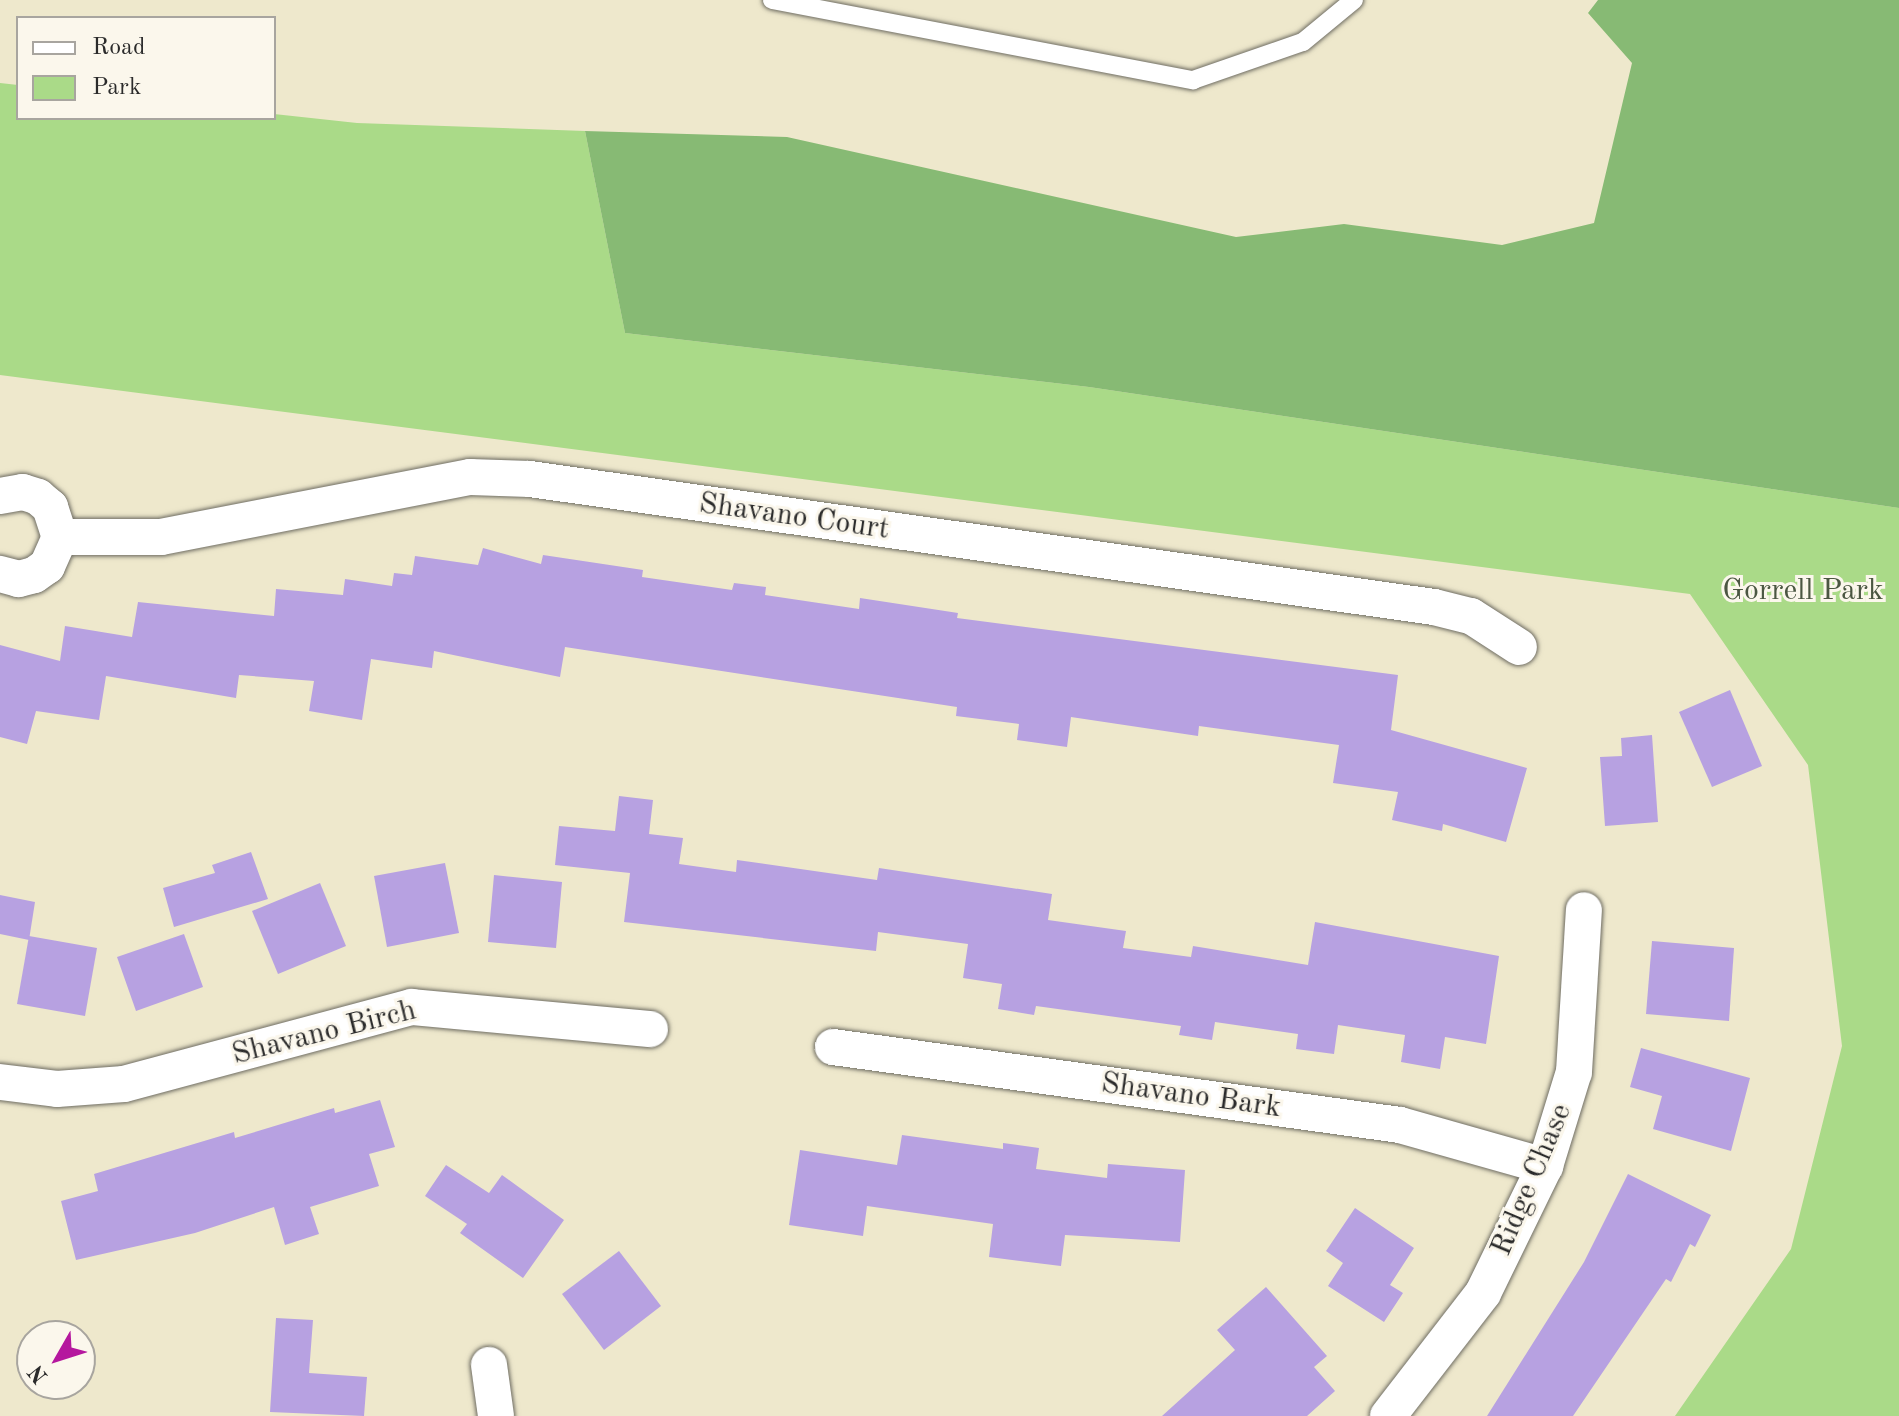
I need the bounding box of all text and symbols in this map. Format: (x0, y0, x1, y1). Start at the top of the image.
legend (16, 16, 276, 120)
text: Road (92, 36, 145, 60)
text: Park (92, 76, 141, 100)
street label: Shavano Court (697, 486, 891, 548)
park label: Gorrell Park (1722, 573, 1884, 609)
street label: Shavano Birch (228, 993, 420, 1073)
street label: Shavano Bark (1099, 1066, 1283, 1126)
street label: Ridge Chase (1484, 1099, 1580, 1261)
north arrow (16, 1320, 96, 1400)
text: N (25, 1360, 53, 1387)

